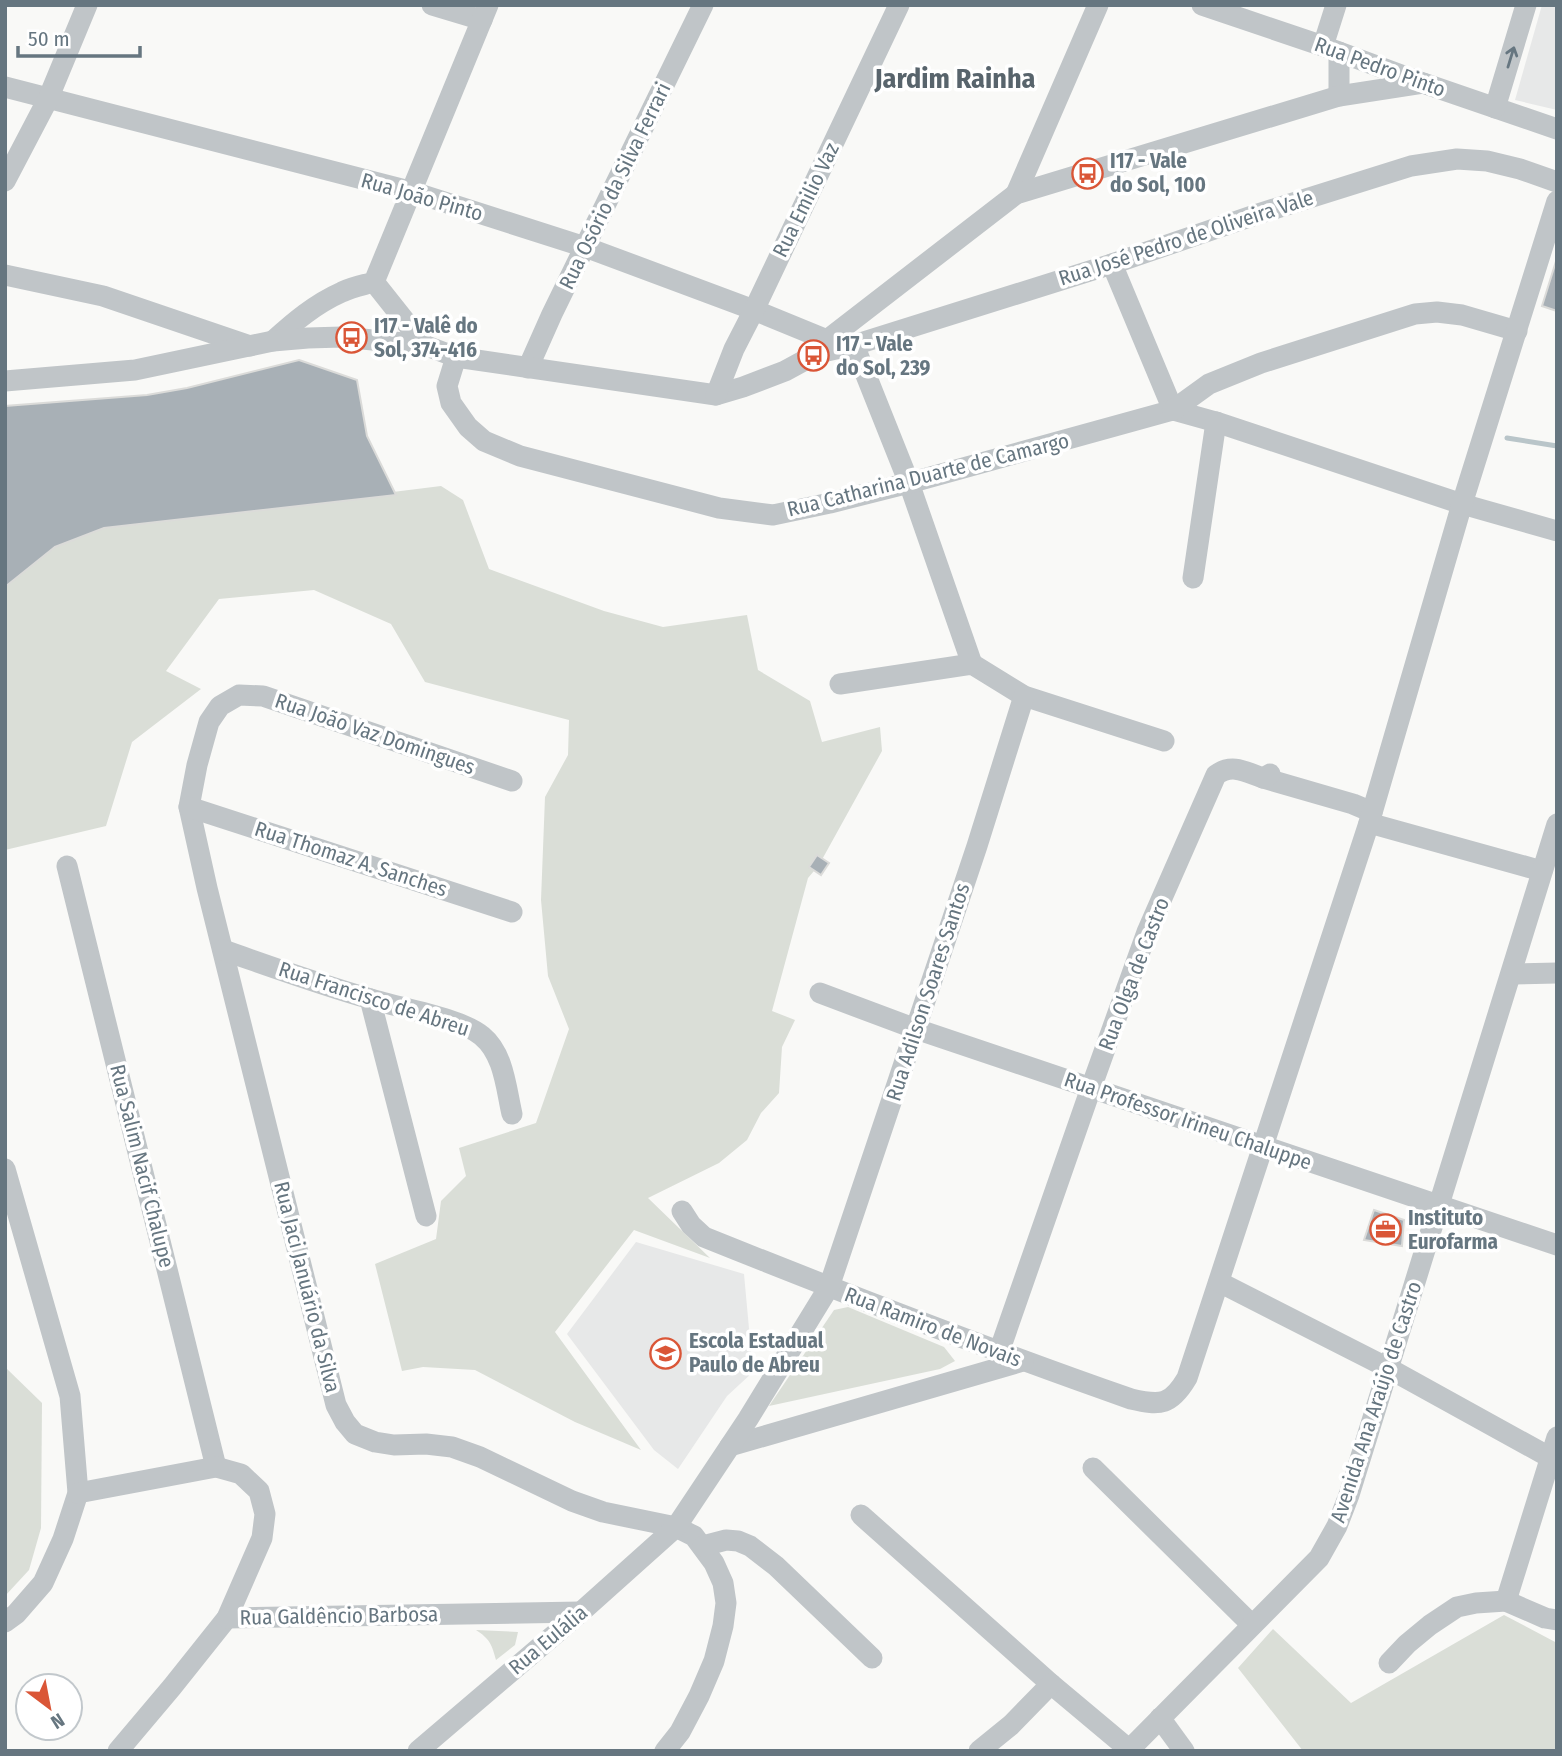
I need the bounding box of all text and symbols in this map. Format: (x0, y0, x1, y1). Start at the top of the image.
scale bar (18, 14, 140, 58)
text: 50 m (28, 26, 70, 52)
street label: Rua Pedro Pinto (1311, 31, 1449, 103)
one-way arrow (1505, 46, 1518, 68)
district label: Jardim Rainha (873, 62, 1036, 95)
street label: Rua Osório da Silva Ferrari (554, 78, 676, 294)
street label: Rua Emilio Vaz (767, 139, 845, 261)
place label: I17 - Vale do Sol, 100 (1110, 148, 1206, 198)
bus stop icon: I17 - Vale do Sol, 100 (1070, 156, 1104, 190)
street label: Rua João Pinto (358, 167, 486, 227)
street label: Rua José Pedro de Oliveira Vale (1055, 184, 1317, 292)
place label: I17 - Valê do Sol, 374-416 (374, 313, 478, 363)
bus stop icon: I17 - Valê do Sol, 374-416 (334, 321, 368, 355)
place label: I17 - Vale do Sol, 239 (836, 331, 931, 381)
bus stop icon: I17 - Vale do Sol, 239 (796, 339, 830, 373)
street label: Rua Catharina Duarte de Camargo (784, 427, 1072, 523)
street label: Rua João Vaz Domingues (272, 688, 478, 780)
street label: Rua Thomaz A. Sanches (251, 816, 451, 902)
street label: Rua Adilson Soares Santos (880, 880, 976, 1104)
street label: Rua Olga de Castro (1093, 894, 1175, 1054)
street label: Rua Francisco de Abreu (275, 956, 473, 1042)
street label: Rua Salim Nacif Chalupe (104, 1062, 180, 1270)
street label: Rua Professor Irineu Chaluppe (1061, 1066, 1315, 1176)
street label: Rua Jaci Januário da Silva (268, 1179, 346, 1395)
place label: Instituto Eurofarma (1408, 1205, 1498, 1255)
office icon: Instituto Eurofarma (1368, 1213, 1402, 1247)
street label: Avenida Ana Araújo de Castro (1325, 1278, 1427, 1526)
street label: Rua Ramiro de Novais (841, 1281, 1025, 1373)
place label: Escola Estadual Paulo de Abreu (689, 1328, 824, 1378)
school or university icon: Escola Estadual Paulo de Abreu (649, 1336, 683, 1370)
street label: Rua Eulália (503, 1600, 593, 1680)
street label: Rua Galdêncio Barbosa (239, 1601, 439, 1631)
north arrow (14, 1672, 84, 1742)
text: N (47, 1708, 69, 1734)

